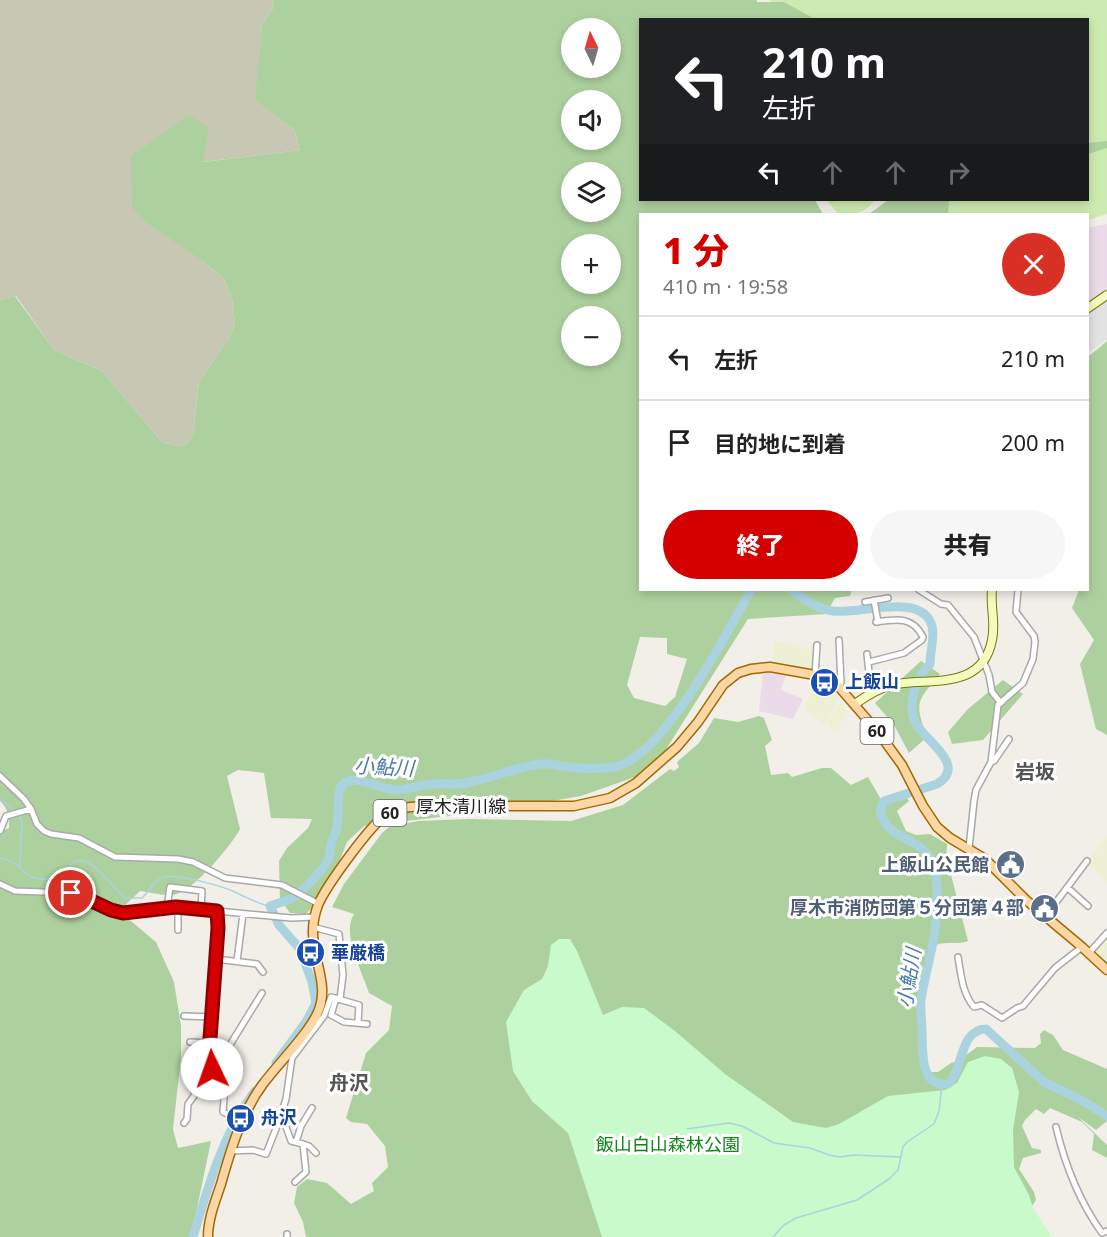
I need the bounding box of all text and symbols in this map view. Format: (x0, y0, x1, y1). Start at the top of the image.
north arrow (561, 18, 621, 78)
map controls (561, 18, 621, 366)
text: 210 m (762, 33, 886, 90)
icon: left (663, 42, 741, 120)
text: 左折 (762, 89, 816, 126)
button: sound (561, 90, 621, 150)
icon: left (753, 156, 786, 189)
icon: ahead (816, 156, 849, 189)
icon: ahead (879, 156, 912, 189)
icon: right (942, 156, 975, 189)
button: layers (561, 162, 621, 222)
text: 1 分 (663, 226, 729, 275)
button: close (1002, 233, 1065, 296)
button: + (561, 234, 621, 294)
text: 410 m · 19:58 (663, 273, 788, 300)
button: − (561, 306, 621, 366)
icon: left (663, 342, 696, 375)
text: 210 m (1001, 343, 1065, 373)
text: 左折 (714, 344, 758, 374)
icon: arrive (663, 426, 696, 459)
text: 200 m (1001, 427, 1065, 457)
text: 目的地に到着 (714, 428, 846, 458)
button: 終了 (663, 510, 858, 579)
button: 共有 (870, 510, 1065, 579)
bus stop icon: 上飯山 (808, 666, 840, 698)
place label: 上飯山 (845, 669, 899, 693)
road number: 60 (860, 718, 894, 744)
water label: 小鮎川 (353, 751, 417, 782)
district label: 岩坂 (1015, 758, 1055, 785)
street label: 厚木清川線 (416, 794, 506, 818)
road number: 60 (374, 800, 406, 826)
public building icon: 上飯山公民館 (994, 849, 1026, 881)
place label: 上飯山公民館 (881, 852, 989, 876)
pin (45, 867, 96, 918)
icon: arrive (54, 876, 87, 909)
public building icon: 厚木市消防団第５分団第４部 (1029, 892, 1061, 924)
place label: 厚木市消防団第５分団第４部 (790, 895, 1024, 919)
bus stop icon: 華厳橋 (294, 937, 326, 969)
place label: 華厳橋 (331, 940, 385, 964)
water label: 小鮎川 (890, 944, 927, 1010)
position arrow (180, 1037, 244, 1101)
district label: 舟沢 (329, 1069, 369, 1096)
bus stop icon: 舟沢 (224, 1102, 256, 1134)
place label: 舟沢 (261, 1105, 297, 1129)
park label: 飯山白山森林公園 (596, 1132, 740, 1156)

